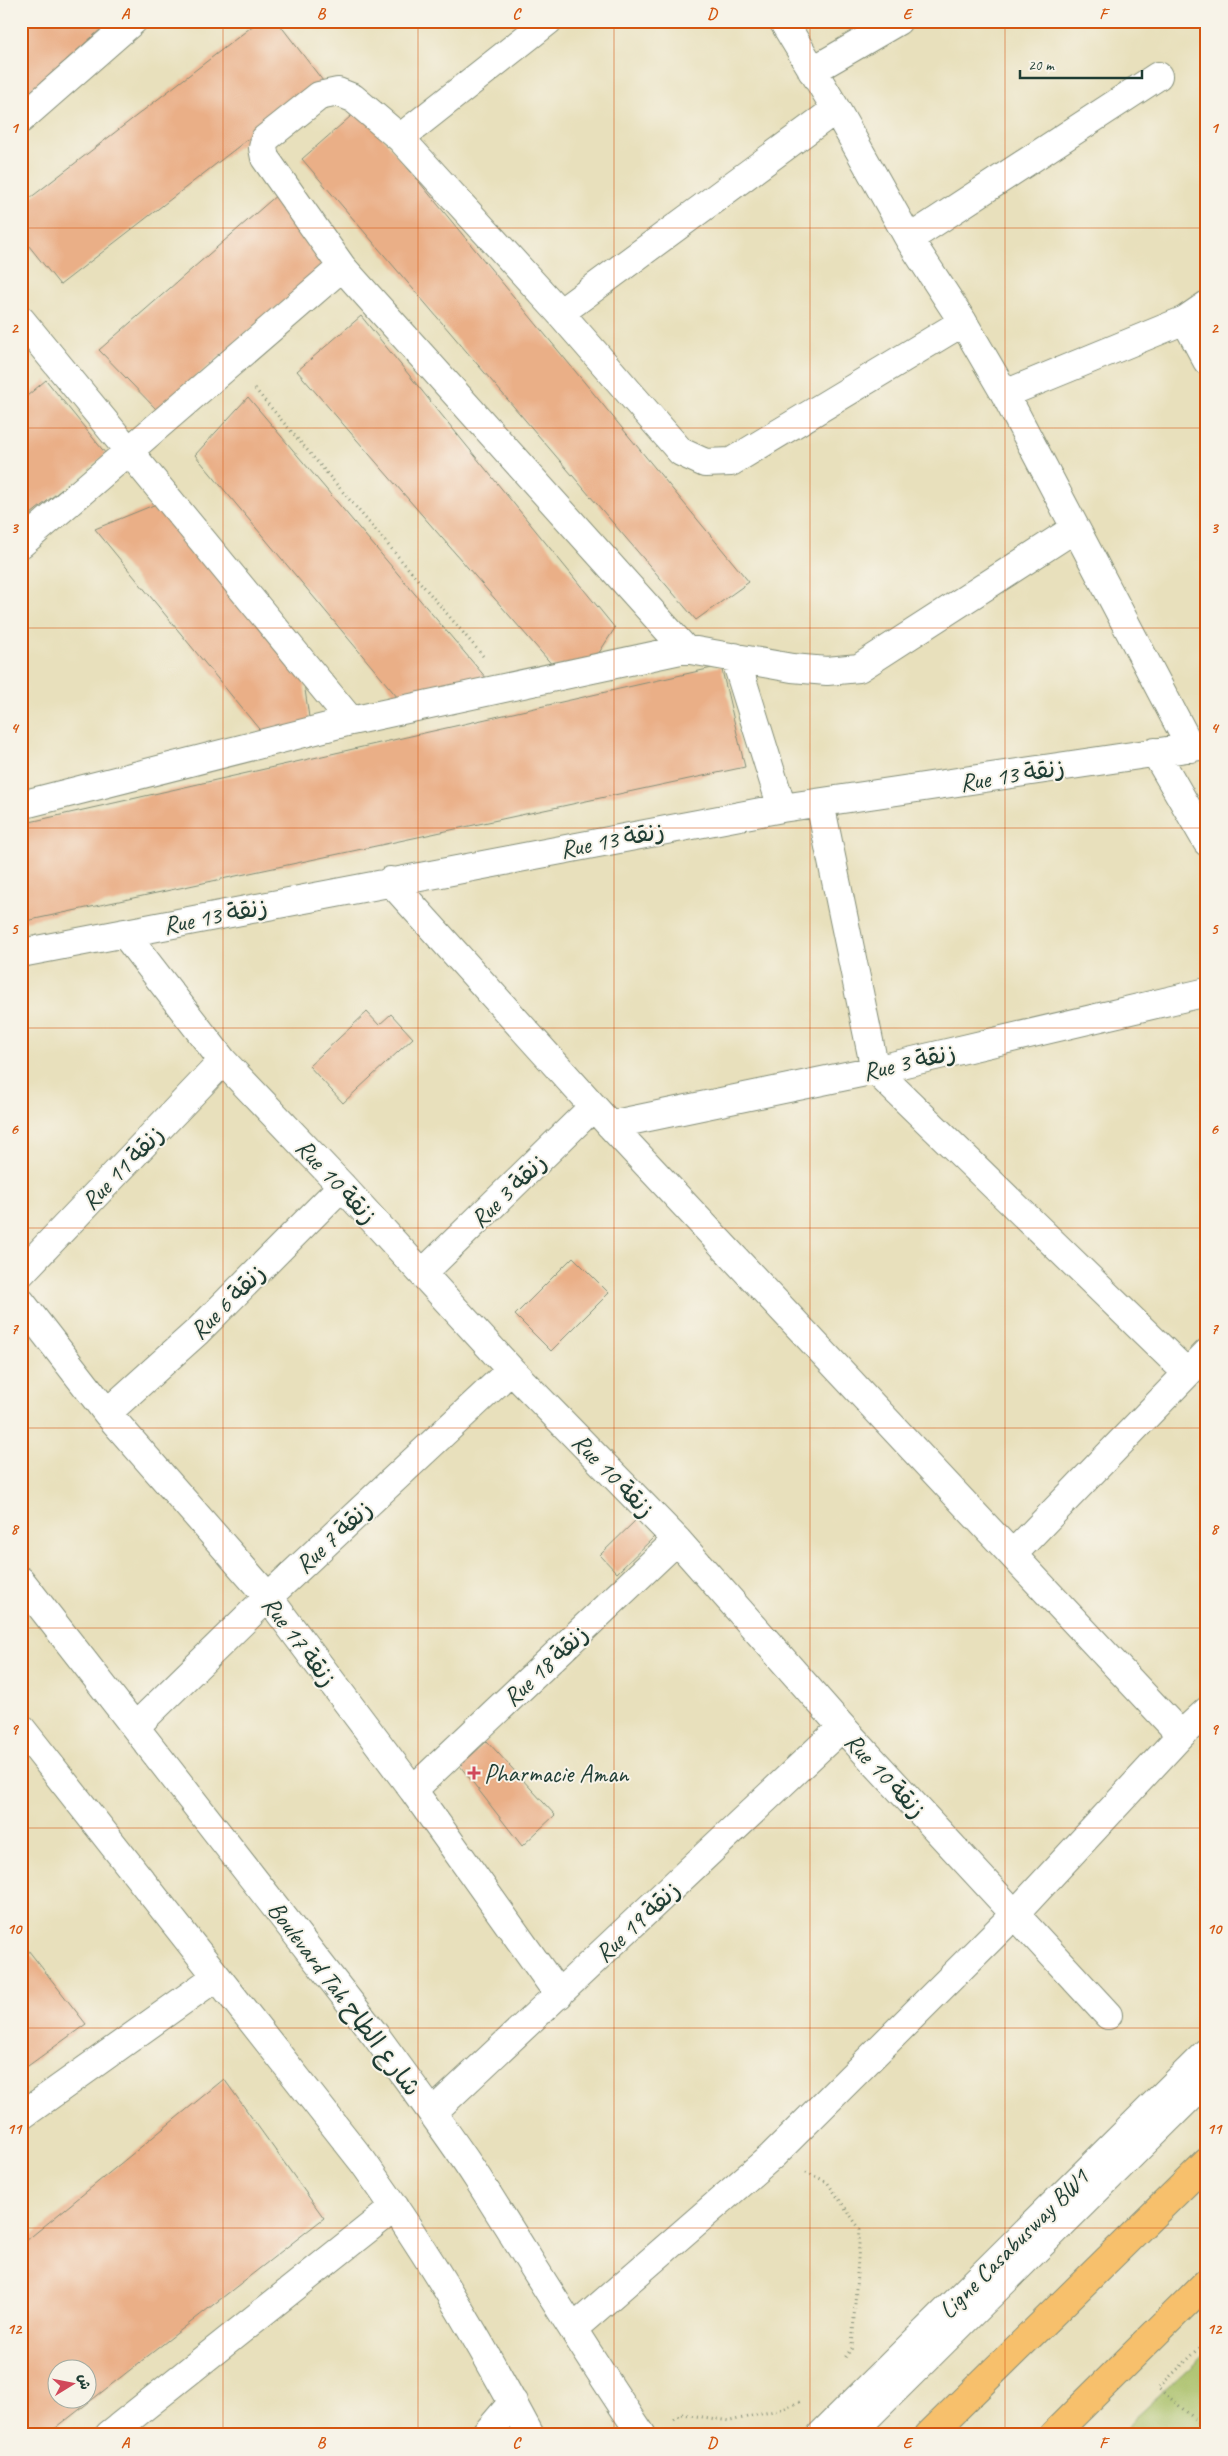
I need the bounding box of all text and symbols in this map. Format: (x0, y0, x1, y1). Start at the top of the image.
text: A (121, 4, 131, 24)
text: B (317, 4, 327, 24)
text: C (512, 4, 522, 24)
text: D (707, 4, 718, 24)
text: E (903, 4, 914, 24)
text: F (1099, 4, 1110, 24)
scale bar (1020, 48, 1143, 80)
text: 20 m (1028, 56, 1055, 75)
text: 1 (10, 118, 19, 138)
text: 1 (1210, 118, 1219, 138)
text: 2 (10, 318, 19, 338)
text: 2 (1210, 318, 1219, 338)
text: 3 (10, 518, 19, 538)
text: 3 (1210, 518, 1219, 538)
text: 4 (10, 718, 19, 738)
text: 4 (1210, 718, 1219, 738)
street label: Rue 13 زنقة (957, 751, 1067, 799)
street label: Rue 13 زنقة (557, 814, 667, 866)
street label: Rue 13 زنقة (160, 890, 270, 942)
text: 5 (11, 919, 20, 939)
text: 5 (1211, 919, 1220, 939)
street label: Rue 3 زنقة (860, 1036, 959, 1088)
text: 6 (10, 1119, 19, 1139)
street label: Rue 11 زنقة (75, 1119, 171, 1217)
text: 6 (1210, 1119, 1219, 1139)
street label: Rue 10 زنقة (289, 1132, 384, 1231)
street label: Rue 3 زنقة (464, 1146, 554, 1235)
street label: Rue 6 زنقة (183, 1257, 272, 1346)
text: 7 (10, 1319, 19, 1339)
text: 7 (1210, 1319, 1219, 1339)
street label: Rue 10 زنقة (565, 1427, 661, 1525)
street label: Rue 7 زنقة (288, 1493, 379, 1581)
text: 8 (10, 1519, 19, 1539)
text: 8 (1210, 1519, 1219, 1539)
street label: Rue 17 زنقة (255, 1590, 344, 1693)
street label: Rue 18 زنقة (496, 1618, 595, 1713)
text: 9 (10, 1719, 19, 1739)
text: 9 (1210, 1719, 1219, 1739)
street label: Rue 10 زنقة (838, 1726, 933, 1825)
place label: Pharmacie Aman (484, 1758, 630, 1790)
marker: Pharmacie Aman (468, 1767, 480, 1779)
street label: Rue 19 زنقة (588, 1874, 687, 1969)
street label: Boulevard Tah شارع الطاح (260, 1895, 428, 2103)
text: 10 (7, 1919, 23, 1939)
text: 10 (1207, 1919, 1223, 1939)
text: 11 (7, 2119, 23, 2139)
text: 11 (1207, 2119, 1223, 2139)
street label: Ligne Casabusway BW1 (932, 2161, 1097, 2326)
text: 12 (7, 2319, 23, 2339)
text: 12 (1207, 2319, 1223, 2339)
north arrow (48, 2358, 98, 2408)
text: ش (75, 2373, 94, 2391)
text: A (121, 2433, 131, 2453)
text: B (317, 2433, 327, 2453)
text: C (512, 2433, 522, 2453)
text: D (707, 2433, 718, 2453)
text: E (903, 2433, 914, 2453)
text: F (1099, 2433, 1110, 2453)

